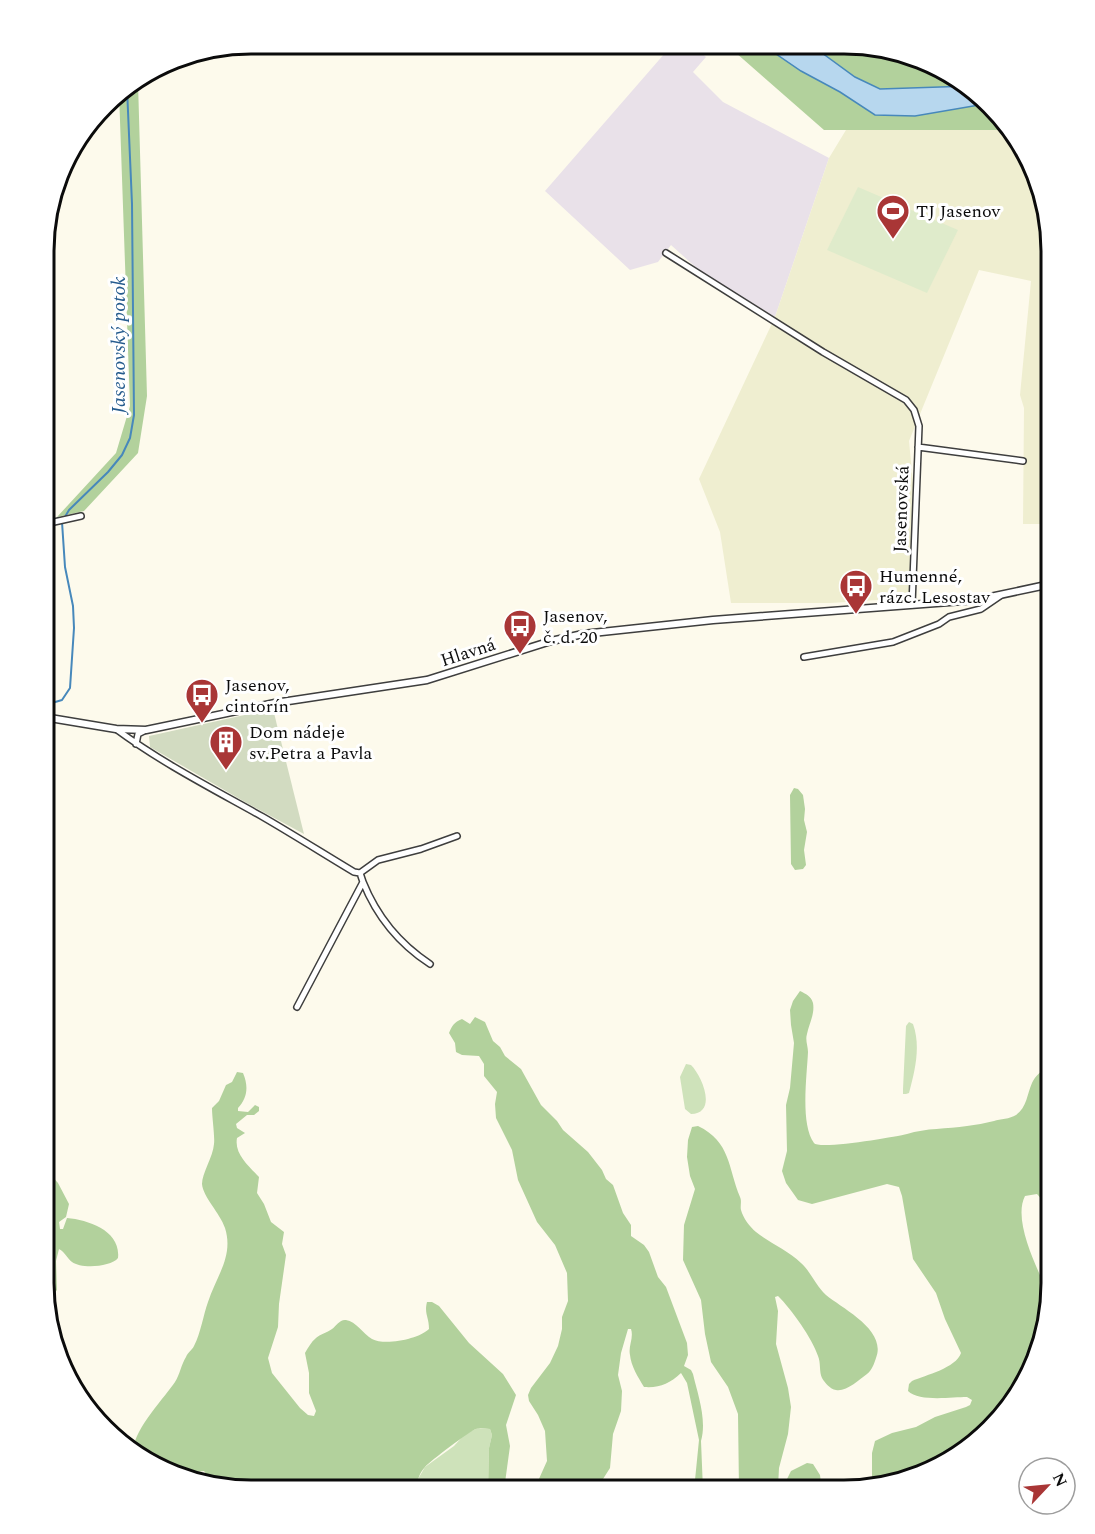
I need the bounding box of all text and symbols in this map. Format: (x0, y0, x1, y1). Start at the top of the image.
sports icon: TJ Jasenov (875, 193, 911, 240)
place label: TJ Jasenov (916, 198, 1002, 225)
water label: Jasenovský potok (104, 276, 134, 416)
street label: Jasenovská (886, 465, 917, 553)
place label: Humenné, rázc. Lesostav (879, 563, 991, 611)
bus stop icon: Humenné, rázc. Lesostav (838, 568, 874, 615)
place label: Jasenov, č. d. 20 (543, 603, 607, 651)
bus stop icon: Jasenov, č. d. 20 (502, 608, 538, 655)
street label: Hlavná (437, 631, 499, 674)
place label: Jasenov, cintorín (225, 672, 289, 720)
bus stop icon: Jasenov, cintorín (184, 677, 220, 724)
place label: Dom nádeje sv.Petra a Pavla (249, 719, 373, 767)
building icon: Dom nádeje sv.Petra a Pavla (208, 724, 244, 771)
north arrow (1017, 1456, 1077, 1516)
text: N (1046, 1469, 1073, 1491)

